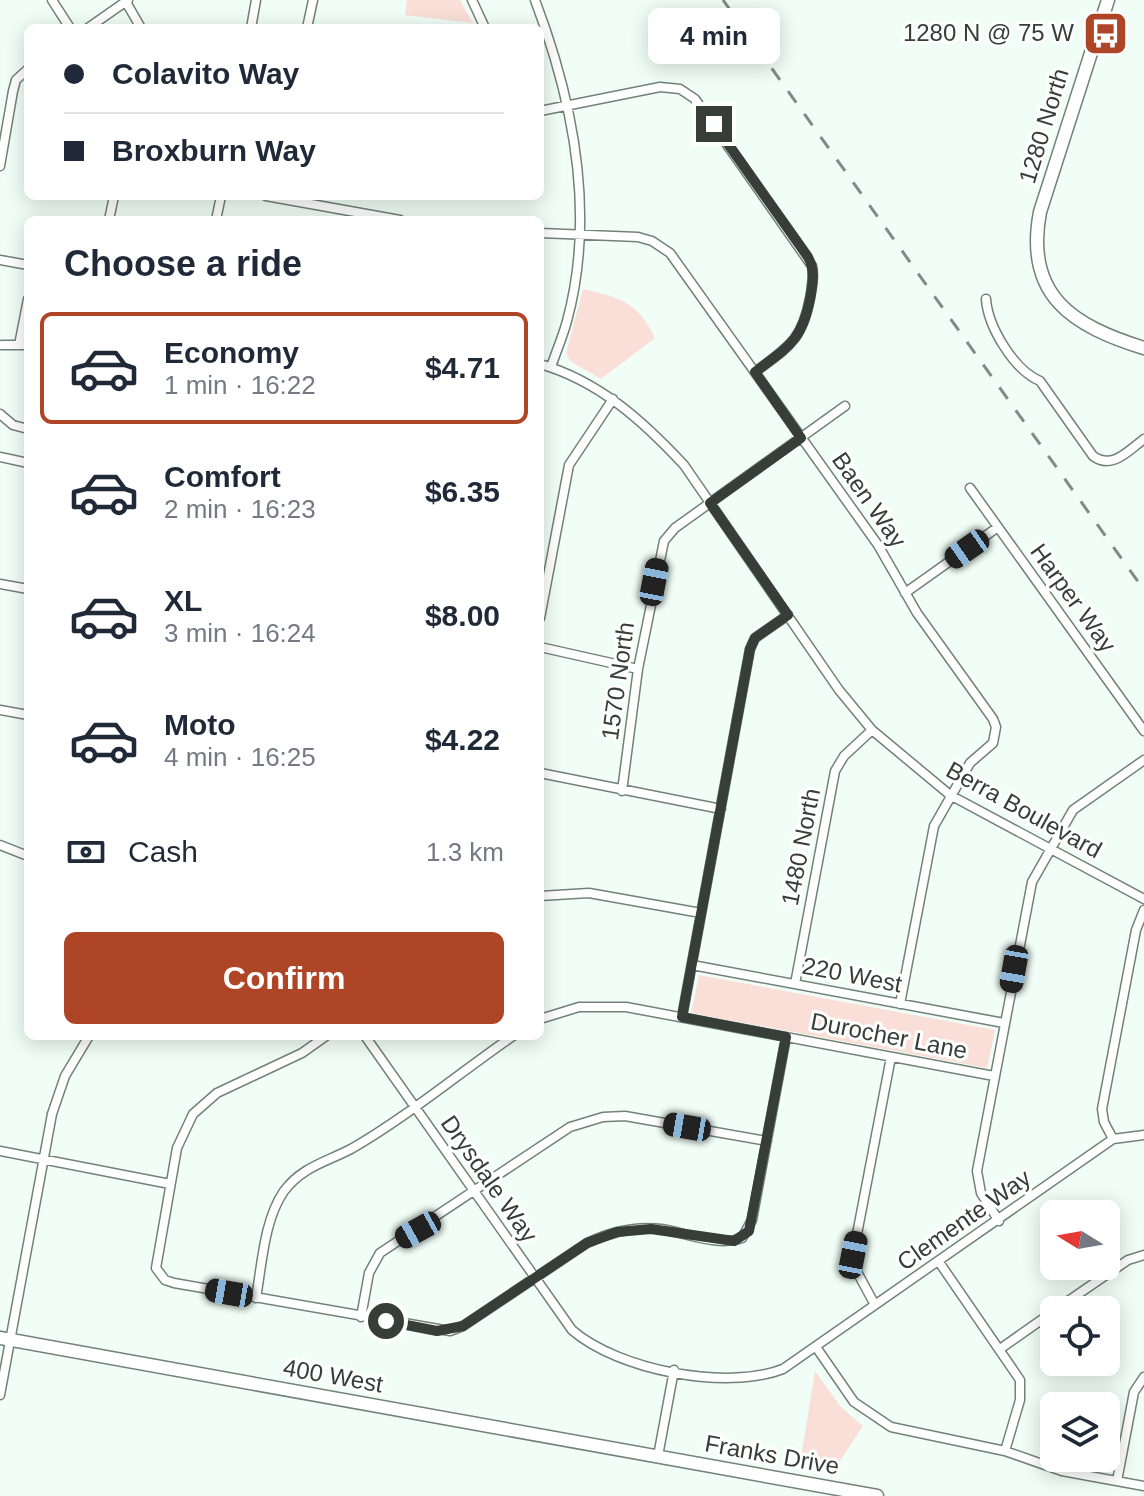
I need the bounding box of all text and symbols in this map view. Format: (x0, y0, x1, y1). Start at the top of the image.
callout: 4 min (648, 8, 780, 64)
bus stop icon: 1280 N @ 75 W (1081, 9, 1129, 57)
place label: 1280 N @ 75 W (903, 19, 1074, 46)
text: 4 min (680, 21, 748, 51)
text: Colavito Way (112, 57, 299, 90)
street label: 1280 North (1013, 65, 1074, 187)
route end (696, 106, 732, 142)
text: Broxburn Way (112, 134, 316, 167)
text: Choose a ride (64, 243, 302, 284)
icon: car (68, 332, 140, 404)
text: Economy (164, 336, 299, 369)
text: $4.71 (425, 351, 500, 384)
text: 1 min · 16:22 (164, 370, 316, 400)
street label: Baen Way (827, 447, 912, 552)
icon: car (68, 456, 140, 528)
text: Comfort (164, 460, 281, 493)
text: $6.35 (425, 475, 500, 508)
text: 2 min · 16:23 (164, 494, 316, 524)
car (940, 525, 994, 573)
street label: Harper Way (1025, 538, 1122, 657)
car (638, 556, 670, 608)
icon: car (68, 580, 140, 652)
text: XL (164, 584, 202, 617)
text: $8.00 (425, 599, 500, 632)
text: 3 min · 16:24 (164, 618, 316, 648)
street label: 1570 North (596, 620, 639, 742)
icon: car (68, 704, 140, 776)
text: Moto (164, 708, 236, 741)
text: $4.22 (425, 723, 500, 756)
text: 4 min · 16:25 (164, 742, 316, 772)
street label: Berra Boulevard (942, 756, 1107, 863)
street label: 1480 North (776, 786, 825, 908)
icon: cash (64, 830, 108, 874)
text: Cash (128, 835, 198, 868)
text: 1.3 km (426, 837, 504, 867)
button: Confirm (64, 932, 504, 1024)
car (998, 943, 1030, 995)
street label: 220 West (800, 952, 905, 997)
street label: Durocher Lane (809, 1007, 970, 1064)
street label: Drysdale Way (436, 1110, 543, 1247)
car (661, 1111, 713, 1143)
street label: Clemente Way (892, 1164, 1036, 1276)
north arrow (1040, 1200, 1120, 1280)
map controls (1040, 1200, 1120, 1472)
car (391, 1208, 445, 1252)
car (837, 1229, 869, 1281)
car (203, 1277, 255, 1309)
button: locate (1040, 1296, 1120, 1376)
route start (368, 1303, 404, 1339)
street label: 400 West (281, 1353, 385, 1398)
button: layers (1040, 1392, 1120, 1472)
street label: Franks Drive (703, 1429, 841, 1480)

